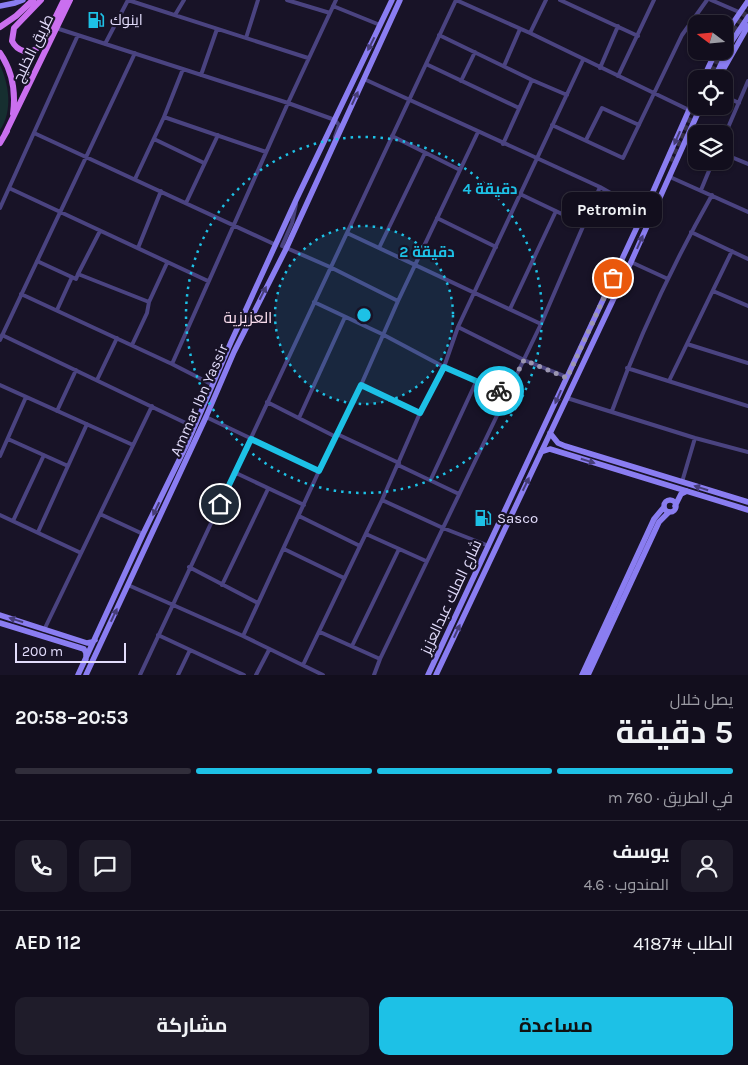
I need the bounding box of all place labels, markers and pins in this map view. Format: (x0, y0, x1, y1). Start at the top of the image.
fuel station icon: اينوك (86, 10, 106, 30)
place label: اينوك (110, 11, 143, 29)
callout: Petromin (563, 193, 663, 228)
pin (592, 257, 634, 299)
centre of rings (355, 306, 373, 324)
pin (199, 483, 241, 525)
fuel station icon: Sasco (473, 508, 493, 528)
place label: Sasco (497, 509, 538, 527)

